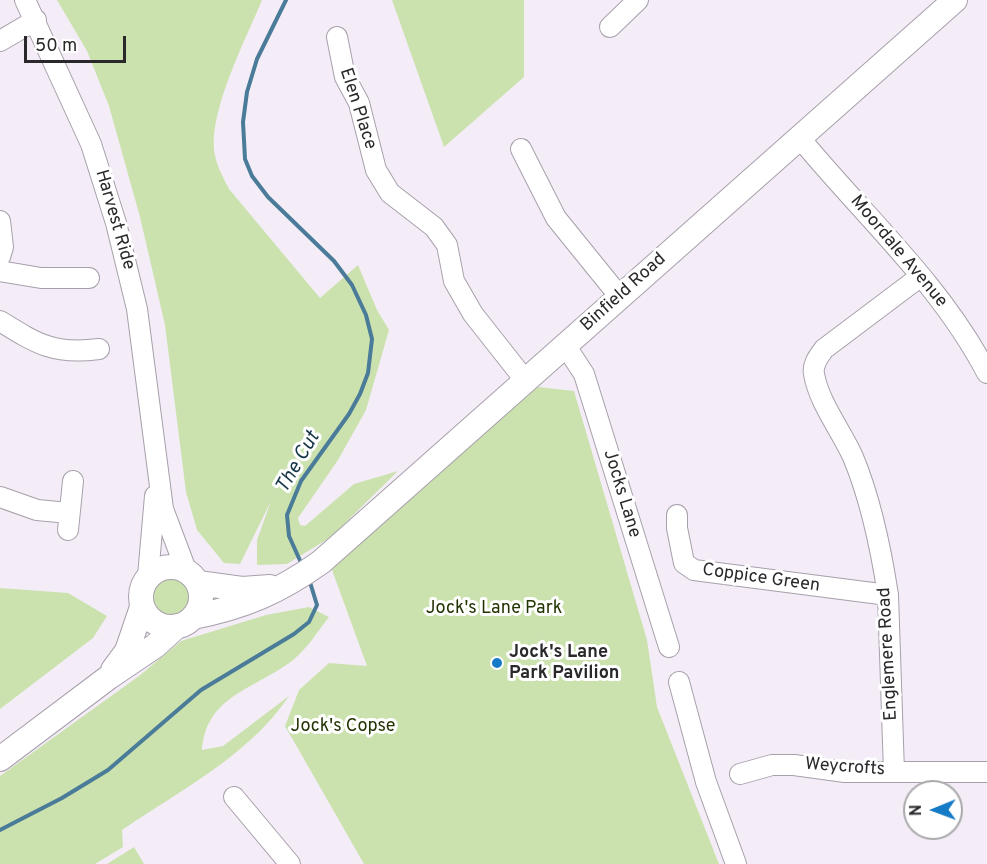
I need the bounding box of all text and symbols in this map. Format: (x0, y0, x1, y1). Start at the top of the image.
scale bar (27, 24, 129, 62)
text: 50 m (35, 35, 77, 58)
street label: Elen Place (334, 66, 380, 152)
street label: Harvest Ride (89, 167, 139, 273)
street label: Moordale Avenue (845, 192, 951, 312)
street label: Binfield Road (577, 249, 671, 337)
water label: The Cut (272, 428, 326, 498)
street label: Jocks Lane (597, 447, 645, 541)
street label: Coppice Green (701, 560, 821, 598)
street label: Englemere Road (875, 587, 903, 721)
park label: Jock's Lane Park (426, 598, 562, 620)
place label: Jock's Lane Park Pavilion (509, 642, 619, 684)
marker: Jock's Lane Park Pavilion (490, 656, 504, 670)
park label: Jock's Copse (291, 716, 395, 738)
street label: Weycrofts (804, 754, 886, 782)
north arrow (903, 780, 963, 840)
text: N (907, 804, 927, 816)

